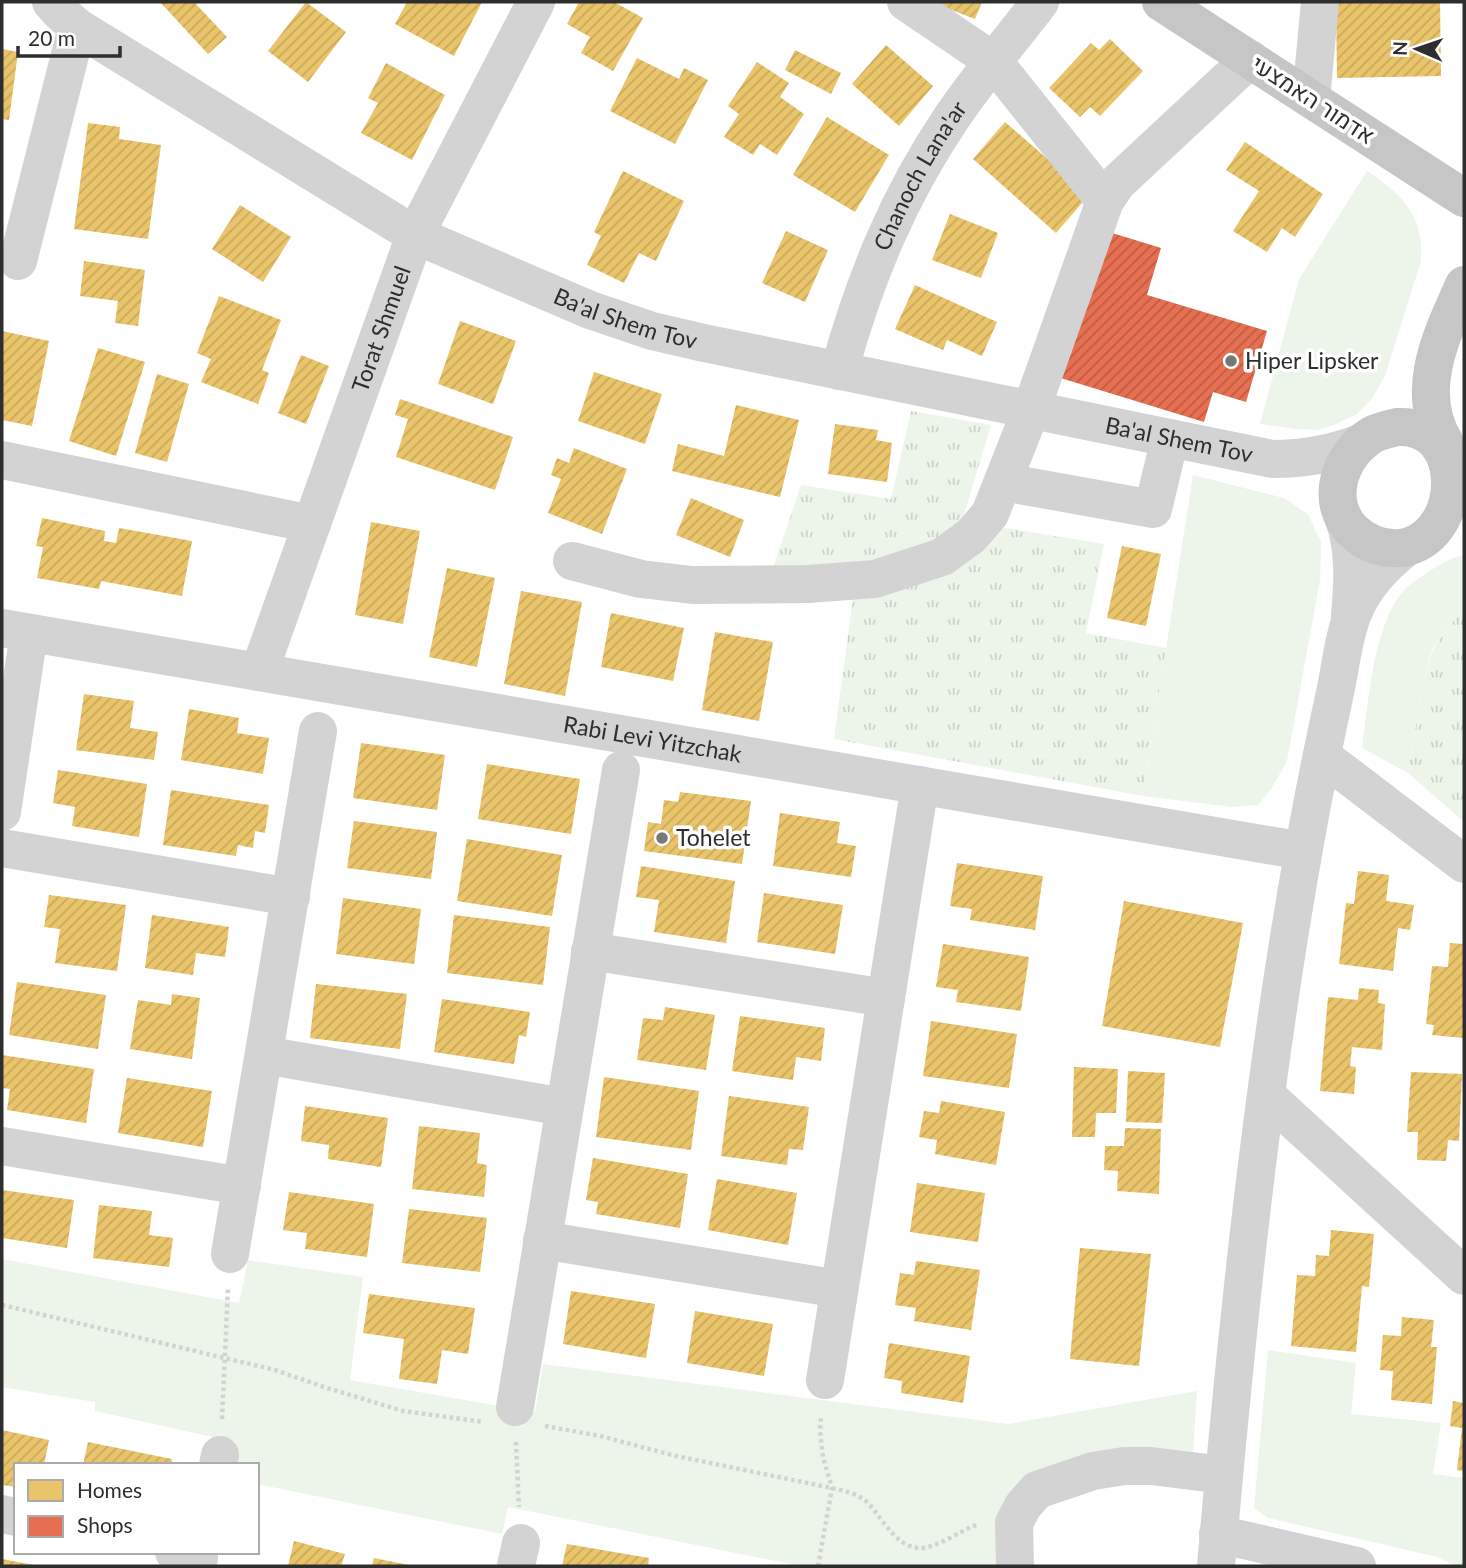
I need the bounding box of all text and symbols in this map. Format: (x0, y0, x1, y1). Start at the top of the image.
scale bar (18, 14, 119, 58)
north arrow (1382, 14, 1452, 84)
text: 20 m (28, 25, 75, 50)
text: N (1388, 41, 1411, 56)
street label: אדמור האמצעי (1247, 49, 1380, 149)
street label: Chanoch Lana'ar (867, 95, 972, 254)
street label: Torat Shmuel (345, 262, 416, 396)
street label: Ba'al Shem Tov (550, 281, 700, 354)
place label: Hiper Lipsker (1245, 346, 1379, 374)
marker: Hiper Lipsker (1223, 353, 1239, 369)
street label: Ba'al Shem Tov (1103, 410, 1255, 468)
street label: Rabi Levi Yitzchak (561, 709, 744, 768)
place label: Tohelet (676, 823, 751, 851)
marker: Tohelet (654, 830, 670, 846)
legend (14, 1463, 259, 1554)
text: Homes (77, 1477, 142, 1502)
text: Shops (77, 1512, 133, 1537)

